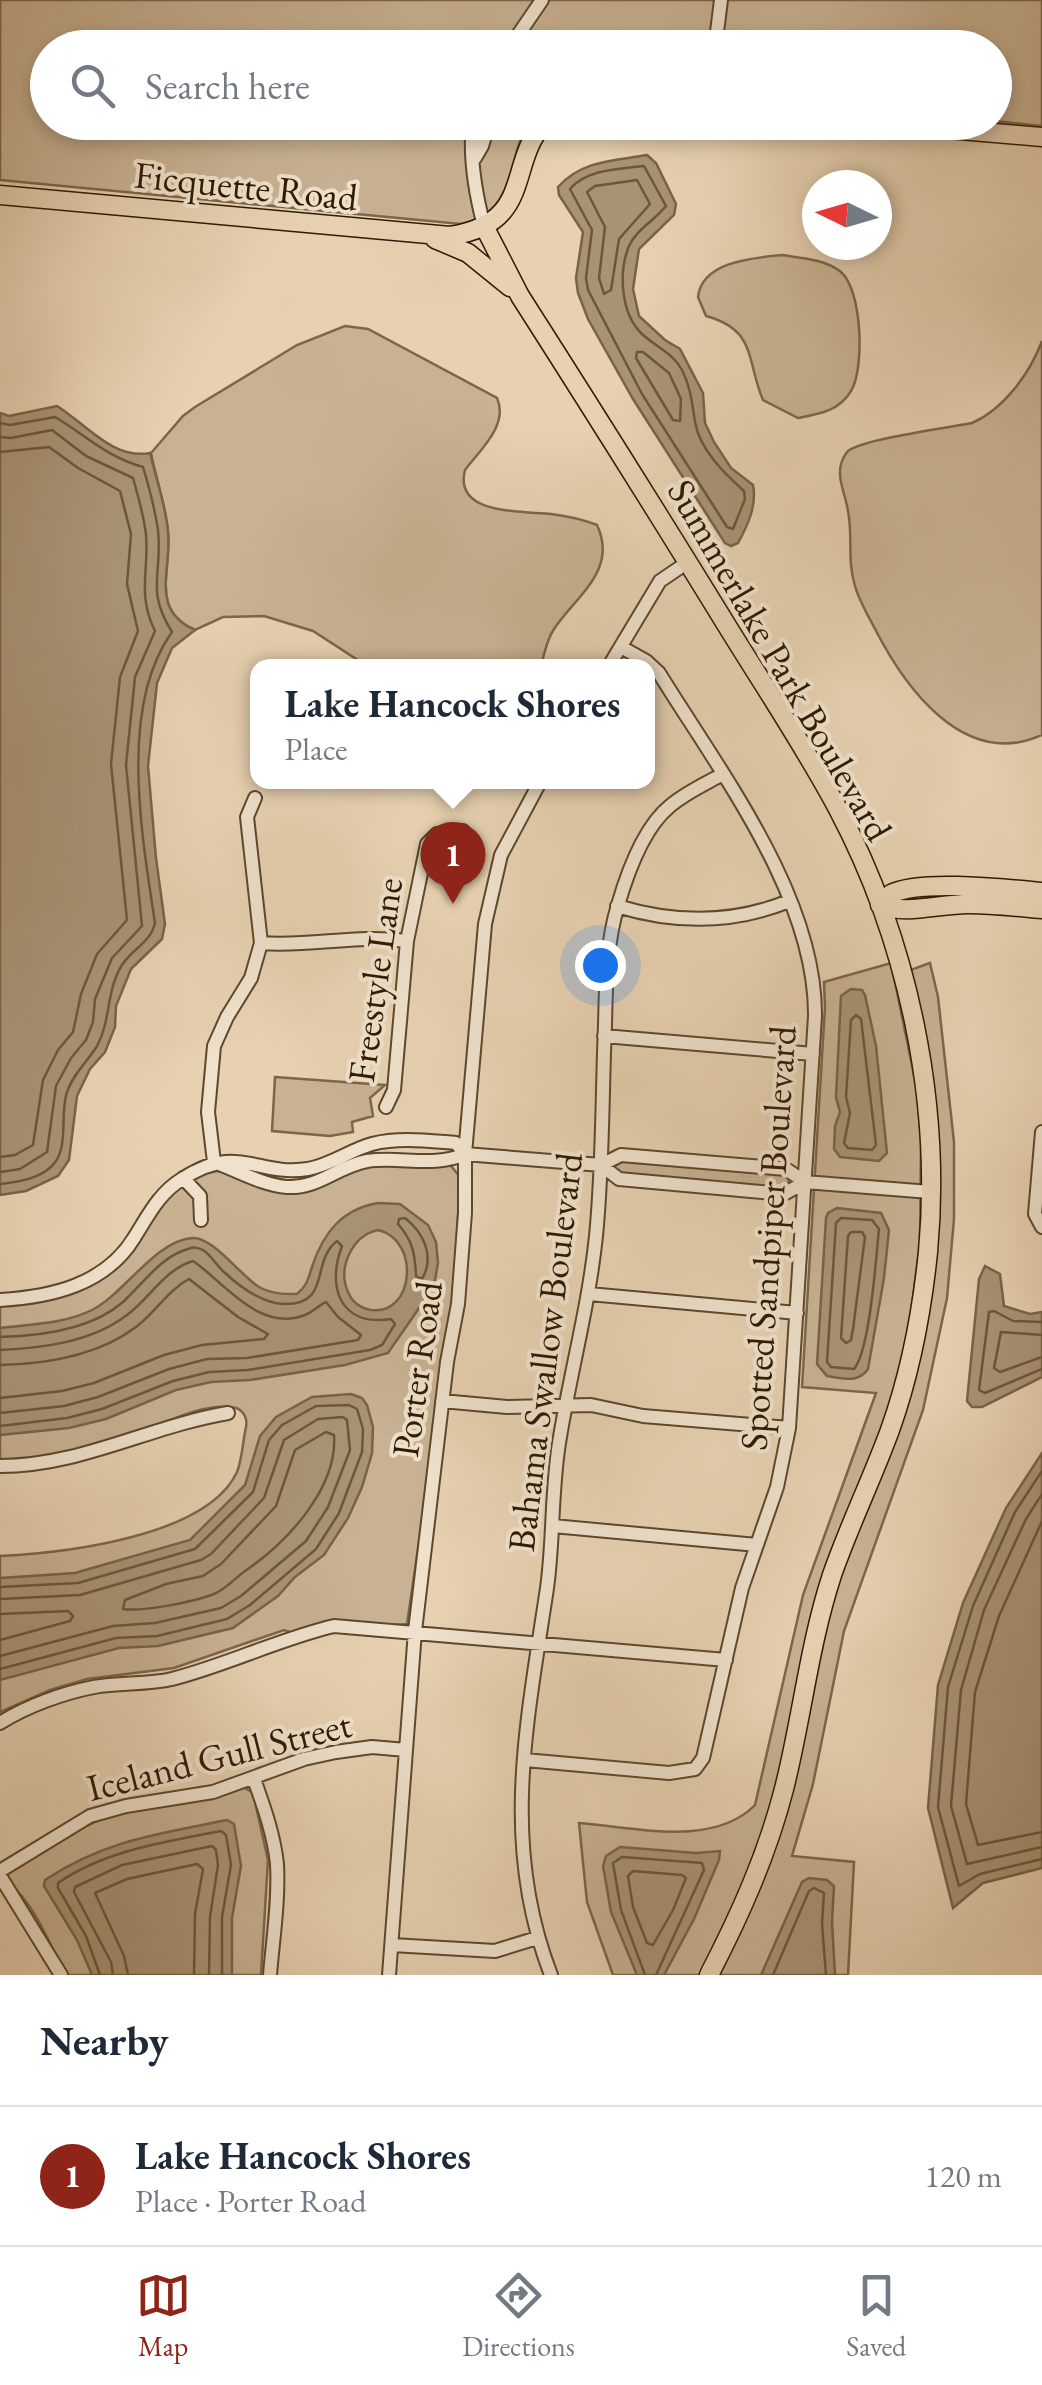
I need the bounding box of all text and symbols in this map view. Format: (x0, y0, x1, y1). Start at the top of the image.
search box (30, 30, 1012, 140)
icon: search (65, 58, 120, 113)
text: Search here (145, 61, 310, 110)
street label: Ficquette Road (132, 149, 361, 222)
north arrow (802, 170, 892, 260)
street label: Summerlake Park Boulevard (657, 470, 904, 850)
popup (250, 659, 655, 789)
text: Lake Hancock Shores (285, 679, 620, 728)
text: Place (285, 728, 348, 770)
pin: 1 (420, 822, 486, 904)
street label: Freestyle Lane (336, 874, 413, 1085)
your location (575, 940, 626, 991)
street label: Spotted Sandpiper Boulevard (728, 1023, 807, 1452)
street label: Bahama Swallow Boulevard (496, 1149, 593, 1554)
street label: Porter Road (380, 1277, 453, 1460)
street label: Iceland Gull Street (82, 1699, 356, 1812)
text: Nearby (40, 2013, 169, 2068)
text: Lake Hancock Shores (135, 2131, 471, 2180)
text: 1 (64, 2155, 81, 2197)
text: 120 m (925, 2155, 1002, 2197)
text: Place · Porter Road (135, 2180, 366, 2222)
tab: Map (136, 2268, 191, 2364)
tab: Directions (462, 2268, 575, 2364)
tab: Saved (846, 2268, 906, 2364)

